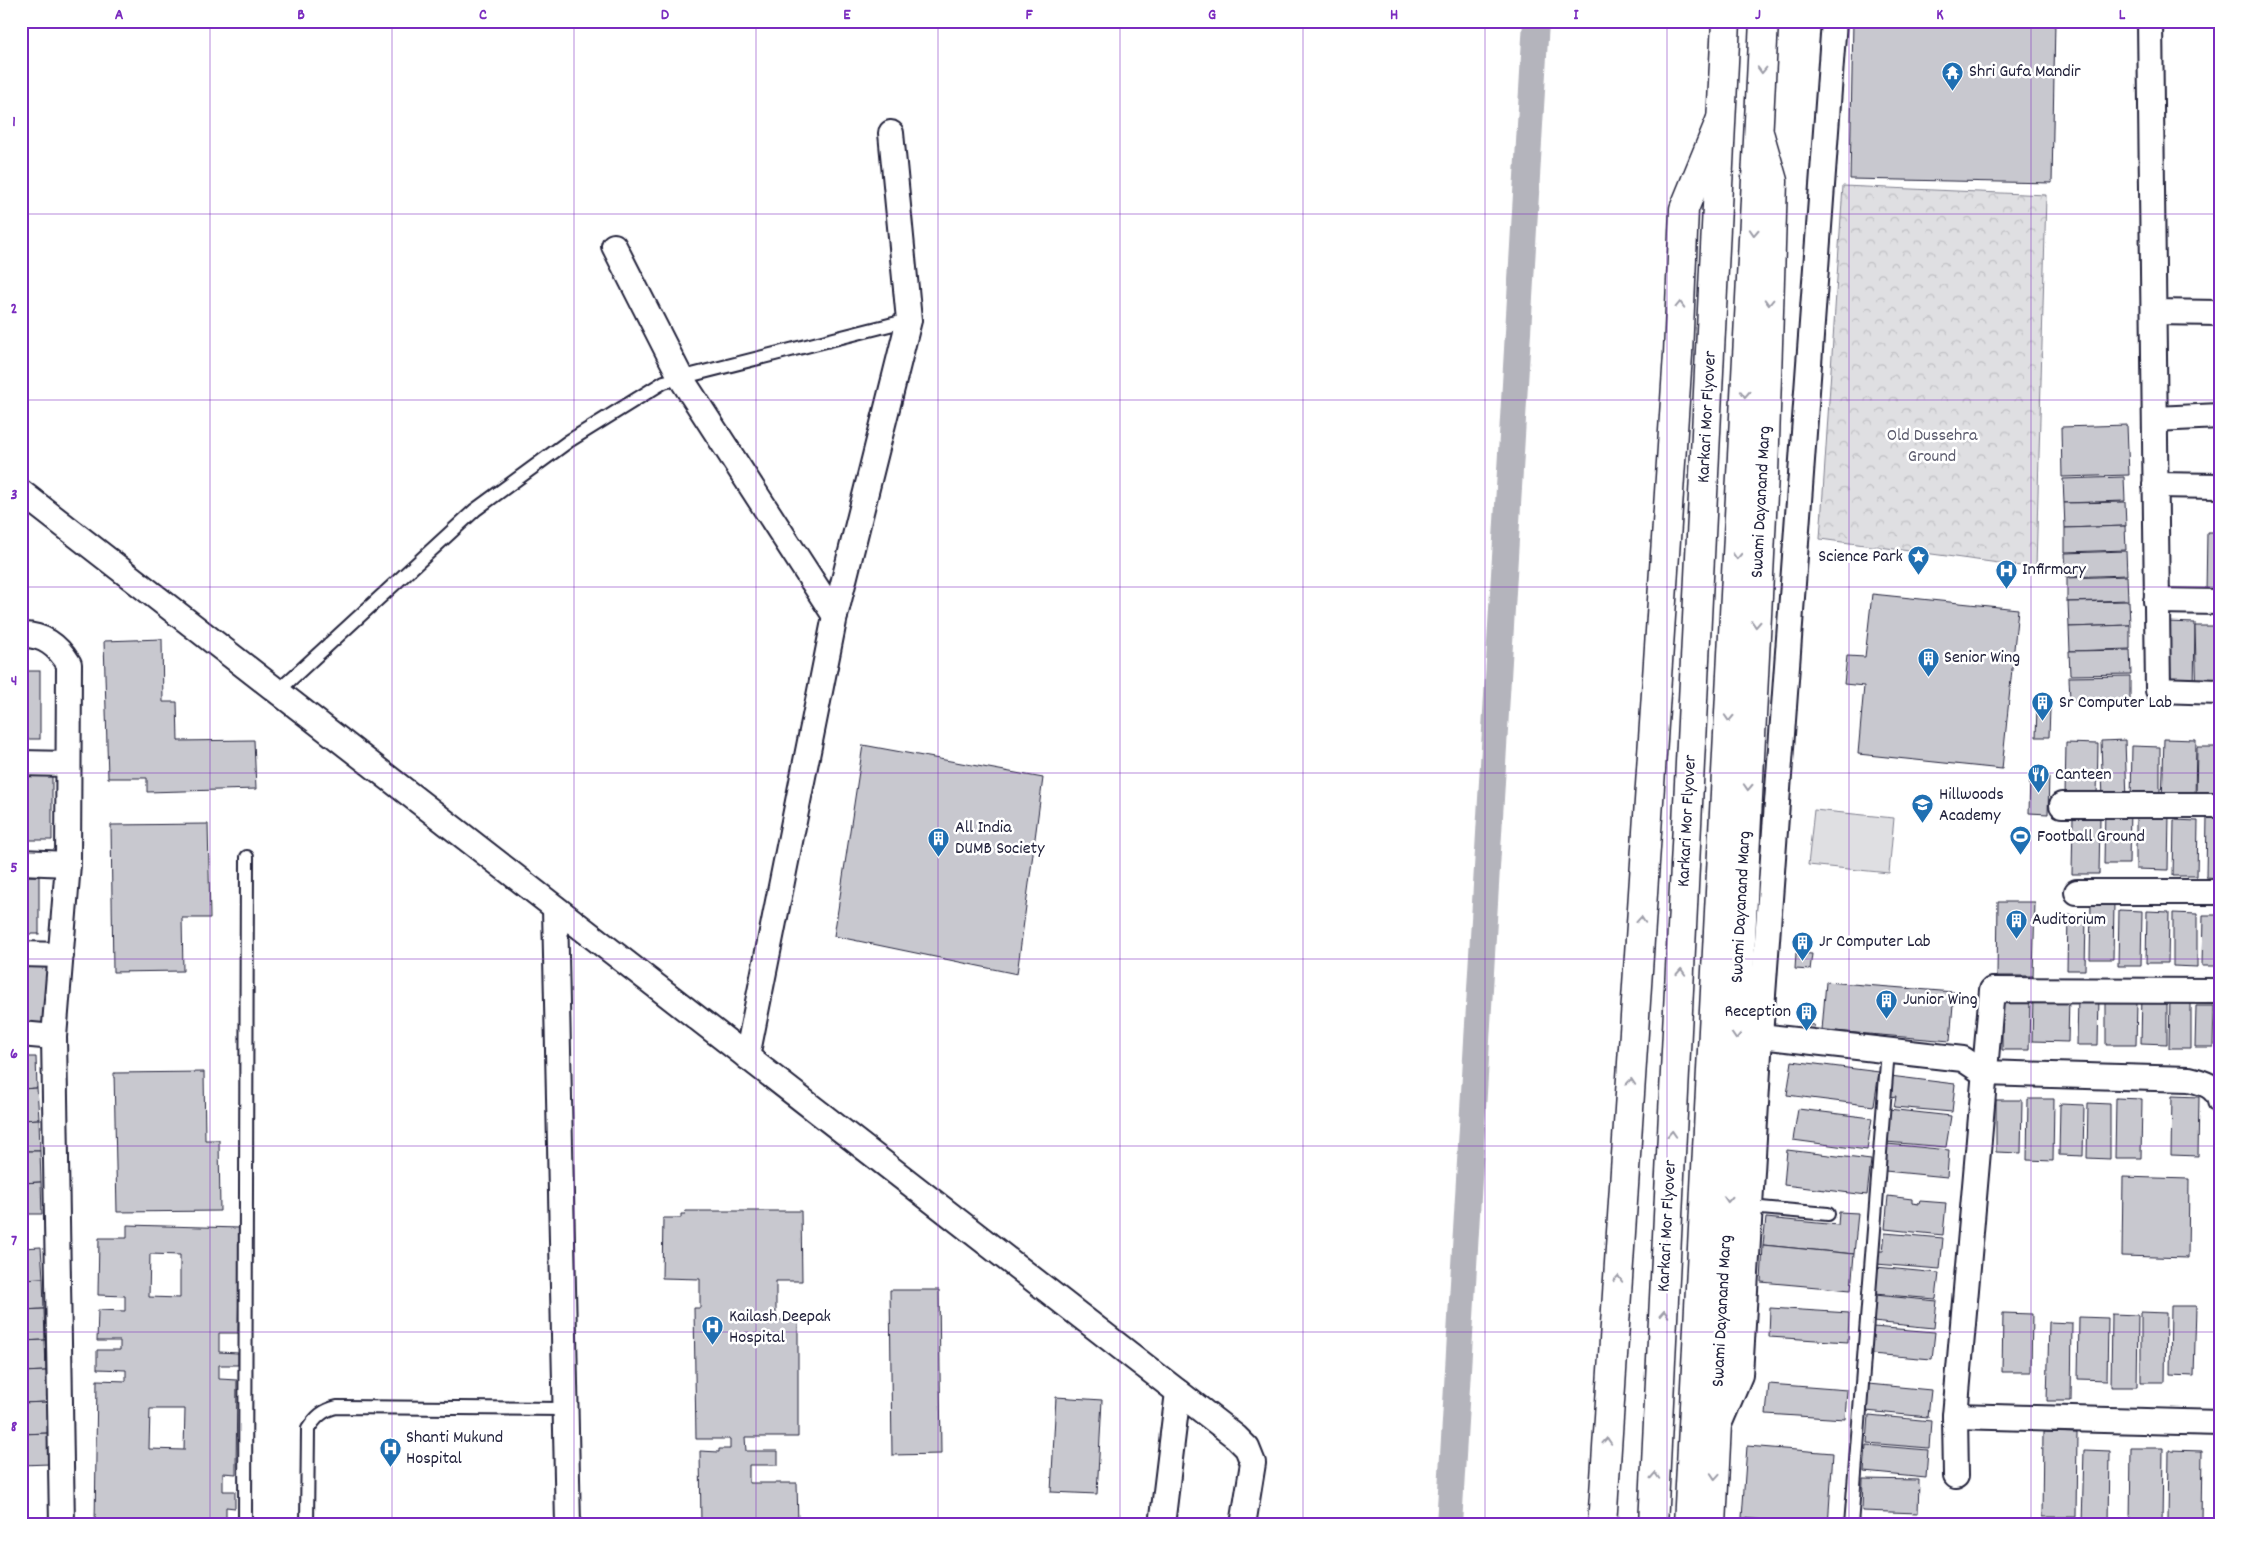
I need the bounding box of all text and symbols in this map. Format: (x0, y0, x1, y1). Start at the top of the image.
text: A (115, 4, 124, 27)
text: B (297, 4, 305, 27)
text: C (479, 4, 487, 27)
text: D (661, 4, 670, 27)
text: E (843, 4, 851, 27)
text: F (1025, 4, 1033, 27)
text: G (1208, 4, 1216, 27)
text: H (1390, 4, 1398, 27)
text: I (1574, 4, 1580, 27)
text: J (1755, 4, 1761, 27)
text: K (1936, 4, 1944, 27)
text: L (2119, 4, 2126, 27)
temple icon: Shri Gufa Mandir (1941, 60, 1965, 91)
place label: Shri Gufa Mandir (1969, 60, 2081, 85)
one-way arrow (1757, 66, 1767, 74)
text: 1 (12, 111, 16, 134)
one-way arrow (1748, 228, 1759, 236)
text: 2 (11, 298, 18, 321)
one-way arrow (1764, 298, 1775, 306)
one-way arrow (1675, 301, 1686, 309)
street label: Karkari Mor Flyover (1692, 350, 1724, 484)
one-way arrow (1740, 390, 1751, 398)
park label: Old Dussehra Ground (1887, 424, 1978, 470)
street label: Swami Dayanand Marg (1746, 425, 1778, 579)
text: 3 (10, 484, 18, 507)
place label: Science Park (1818, 545, 1903, 570)
place icon: Science Park (1907, 545, 1931, 576)
one-way arrow (1732, 552, 1742, 560)
hospital icon: Infirmary (1994, 558, 2018, 589)
place label: Infirmary (2022, 558, 2086, 583)
one-way arrow (1751, 621, 1762, 629)
building icon: Senior Wing (1916, 646, 1940, 677)
place label: Senior Wing (1944, 646, 2020, 671)
text: 4 (11, 670, 17, 693)
building icon: Sr Computer Lab (2031, 691, 2055, 722)
place label: Sr Computer Lab (2059, 691, 2172, 716)
one-way arrow (1723, 715, 1734, 723)
street label: Karkari Mor Flyover (1672, 754, 1704, 888)
restaurant icon: Canteen (2027, 763, 2051, 794)
place label: Canteen (2055, 763, 2111, 788)
one-way arrow (1743, 783, 1754, 791)
place label: Hillwoods Academy (1939, 783, 2004, 829)
school or university icon: Hillwoods Academy (1911, 793, 1935, 824)
place label: All India DUMB Society (955, 816, 1045, 862)
sports icon: Football Ground (2009, 825, 2033, 856)
place label: Football Ground (2037, 825, 2145, 850)
building icon: All India DUMB Society (927, 826, 951, 857)
street label: Swami Dayanand Marg (1726, 830, 1758, 984)
text: 5 (10, 857, 18, 880)
building icon: Auditorium (2004, 908, 2028, 939)
place label: Auditorium (2032, 908, 2106, 933)
one-way arrow (1636, 916, 1647, 924)
building icon: Jr Computer Lab (1791, 930, 1815, 961)
place label: Jr Computer Lab (1819, 930, 1931, 955)
one-way arrow (1675, 967, 1686, 975)
building icon: Junior Wing (1875, 988, 1899, 1019)
place label: Junior Wing (1903, 988, 1978, 1013)
place label: Reception (1725, 1000, 1791, 1025)
building icon: Reception (1795, 1000, 1819, 1031)
one-way arrow (1730, 1033, 1741, 1041)
text: 6 (10, 1043, 18, 1066)
one-way arrow (1625, 1078, 1636, 1086)
one-way arrow (1667, 1130, 1678, 1138)
street label: Karkari Mor Flyover (1652, 1159, 1684, 1293)
one-way arrow (1723, 1195, 1734, 1203)
text: 7 (11, 1230, 17, 1253)
street label: Swami Dayanand Marg (1707, 1234, 1739, 1388)
one-way arrow (1612, 1275, 1623, 1283)
place label: Kailash Deepak Hospital (729, 1305, 831, 1351)
one-way arrow (1658, 1310, 1669, 1318)
hospital icon: Kailash Deepak Hospital (701, 1315, 725, 1346)
text: 8 (11, 1416, 18, 1439)
place label: Shanti Mukund Hospital (406, 1426, 503, 1472)
hospital icon: Shanti Mukund Hospital (378, 1436, 402, 1467)
one-way arrow (1602, 1437, 1613, 1445)
one-way arrow (1650, 1472, 1661, 1480)
one-way arrow (1709, 1472, 1720, 1480)

